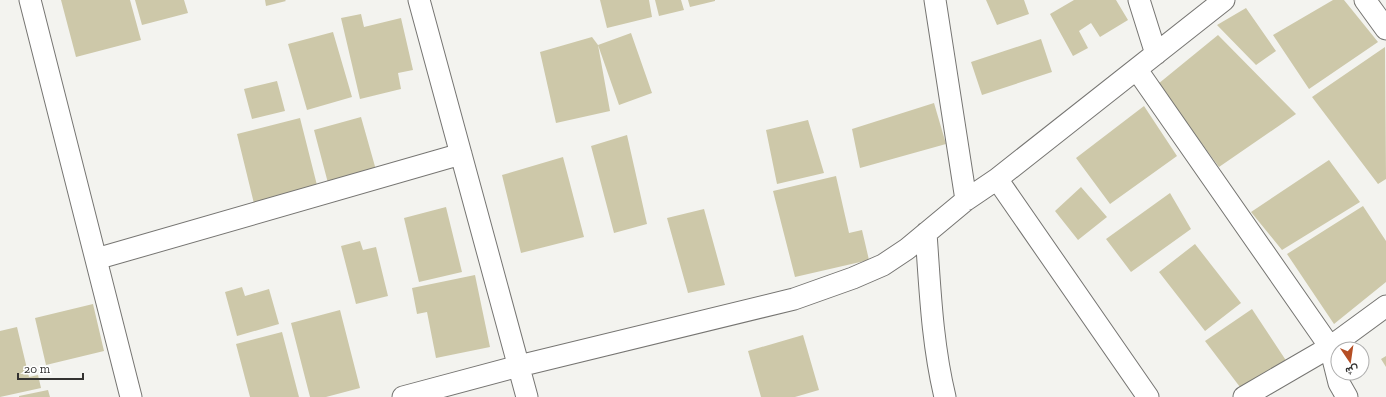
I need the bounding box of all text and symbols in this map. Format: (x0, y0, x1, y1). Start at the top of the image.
north arrow (1330, 341, 1370, 381)
scale bar (18, 355, 83, 381)
text: 20 m (24, 362, 51, 376)
text: ش (1344, 362, 1360, 378)

